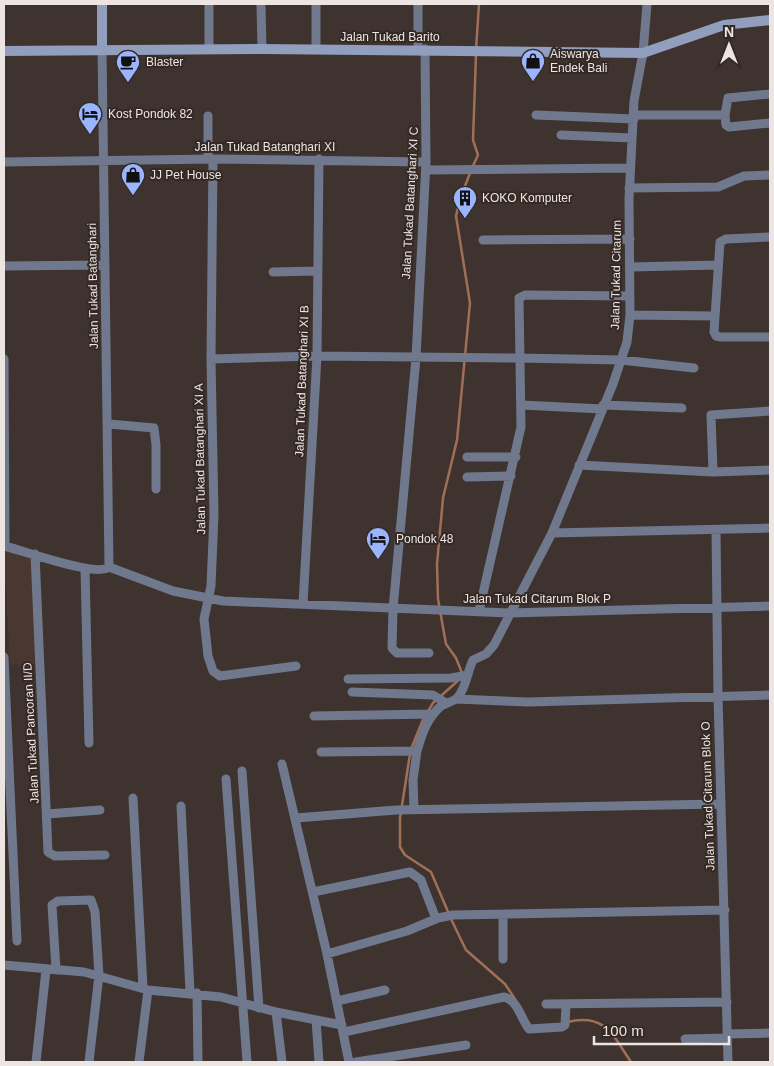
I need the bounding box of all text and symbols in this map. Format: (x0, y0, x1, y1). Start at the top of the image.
north arrow (704, 20, 754, 70)
text: N (724, 24, 734, 40)
street label: Jalan Tukad Barito (340, 30, 440, 44)
place label: Aiswarya Endek Bali (550, 47, 607, 75)
shop icon: Aiswarya Endek Bali (520, 48, 546, 82)
cafe icon: Blaster (115, 49, 141, 83)
place label: Blaster (146, 55, 183, 69)
hotel icon: Kost Pondok 82 (77, 101, 103, 135)
place label: Kost Pondok 82 (108, 107, 193, 121)
street label: Jalan Tukad Batanghari XI C (399, 126, 421, 280)
street label: Jalan Tukad Batanghari XI (195, 140, 335, 154)
shop icon: JJ Pet House (120, 162, 146, 196)
place label: JJ Pet House (150, 168, 222, 182)
building icon: KOKO Komputer (452, 185, 478, 219)
place label: KOKO Komputer (482, 191, 572, 205)
street label: Jalan Tukad Citarum (608, 220, 624, 330)
street label: Jalan Tukad Batanghari (85, 223, 101, 349)
street label: Jalan Tukad Batanghari XI B (292, 305, 312, 457)
street label: Jalan Tukad Batanghari XI A (192, 383, 208, 535)
hotel icon: Pondok 48 (365, 526, 391, 560)
place label: Pondok 48 (396, 532, 454, 546)
street label: Jalan Tukad Citarum Blok P (463, 592, 611, 606)
street label: Jalan Tukad Pancoran II/D (20, 662, 42, 804)
street label: Jalan Tukad Citarum Blok O (698, 721, 718, 871)
scale bar (594, 1014, 729, 1046)
text: 100 m (602, 1022, 644, 1039)

